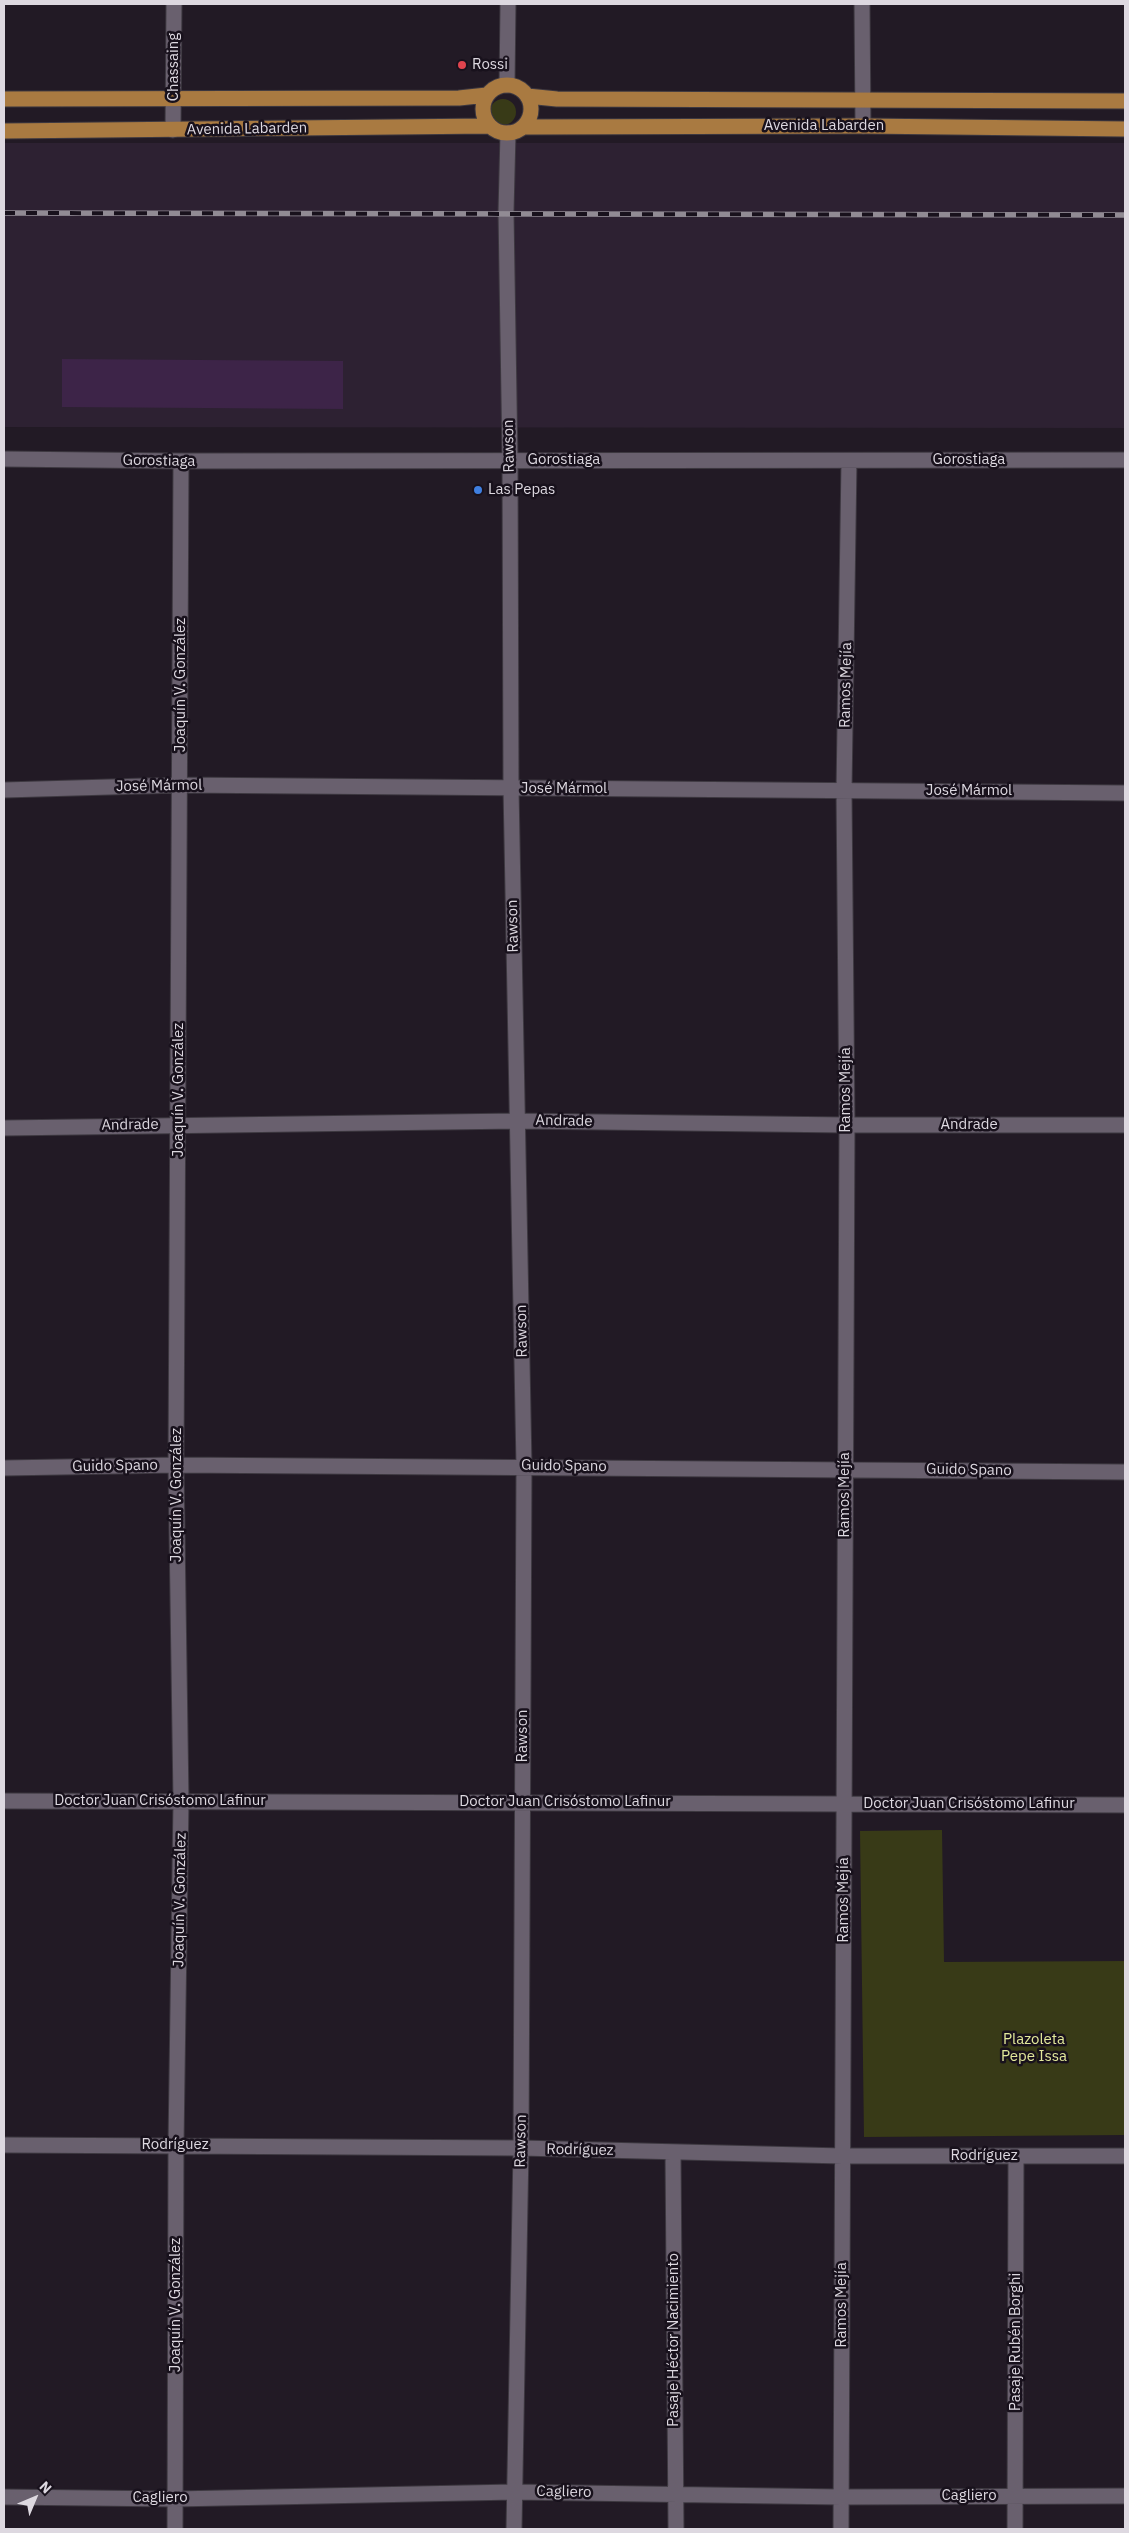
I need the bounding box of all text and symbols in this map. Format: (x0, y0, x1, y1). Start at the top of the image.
street label: Chassaing (165, 33, 183, 101)
place label: Rossi (472, 56, 508, 74)
marker: Rossi (456, 59, 468, 71)
street label: Avenida Labarden (764, 117, 884, 135)
street label: Avenida Labarden (187, 119, 307, 139)
street label: Rawson (500, 419, 518, 473)
street label: Gorostiaga (122, 451, 196, 471)
street label: Gorostiaga (528, 451, 600, 469)
street label: Gorostiaga (933, 451, 1005, 469)
place label: Las Pepas (488, 481, 555, 499)
marker: Las Pepas (472, 484, 484, 496)
street label: Joaquín V. González (172, 618, 190, 752)
street label: Ramos Mejía (836, 642, 856, 728)
street label: José Mármol (116, 776, 202, 796)
street label: José Mármol (521, 780, 607, 798)
street label: José Mármol (926, 782, 1012, 800)
street label: Rawson (504, 899, 522, 953)
street label: Joaquín V. González (170, 1023, 188, 1157)
street label: Ramos Mejía (837, 1047, 855, 1133)
street label: Andrade (535, 1112, 593, 1130)
street label: Andrade (101, 1116, 159, 1134)
street label: Andrade (940, 1116, 998, 1134)
street label: Rawson (513, 1304, 531, 1358)
street label: Joaquín V. González (168, 1428, 186, 1562)
street label: Ramos Mejía (836, 1452, 854, 1538)
street label: Guido Spano (72, 1456, 158, 1476)
street label: Guido Spano (521, 1456, 607, 1476)
street label: Guido Spano (926, 1460, 1012, 1480)
street label: Rawson (514, 1709, 532, 1763)
street label: Doctor Juan Crisóstomo Lafinur (54, 1792, 266, 1810)
street label: Doctor Juan Crisóstomo Lafinur (459, 1793, 671, 1811)
street label: Doctor Juan Crisóstomo Lafinur (863, 1795, 1075, 1813)
street label: Joaquín V. González (170, 1833, 190, 1967)
street label: Ramos Mejía (835, 1857, 853, 1943)
park label: Plazoleta Pepe Issa (1001, 2031, 1067, 2066)
street label: Rawson (512, 2114, 530, 2168)
street label: Rodríguez (141, 2136, 209, 2154)
street label: Rodríguez (546, 2140, 614, 2160)
street label: Rodríguez (950, 2147, 1018, 2165)
street label: Joaquín V. González (167, 2238, 185, 2372)
street label: Pasaje Héctor Nacimiento (665, 2253, 683, 2427)
street label: Ramos Mejía (833, 2262, 851, 2348)
street label: Pasaje Rubén Borghi (1007, 2273, 1025, 2411)
north arrow (10, 2473, 60, 2523)
text: N (36, 2477, 56, 2497)
street label: Cagliero (536, 2483, 592, 2501)
street label: Cagliero (941, 2487, 997, 2505)
street label: Cagliero (132, 2489, 188, 2507)

